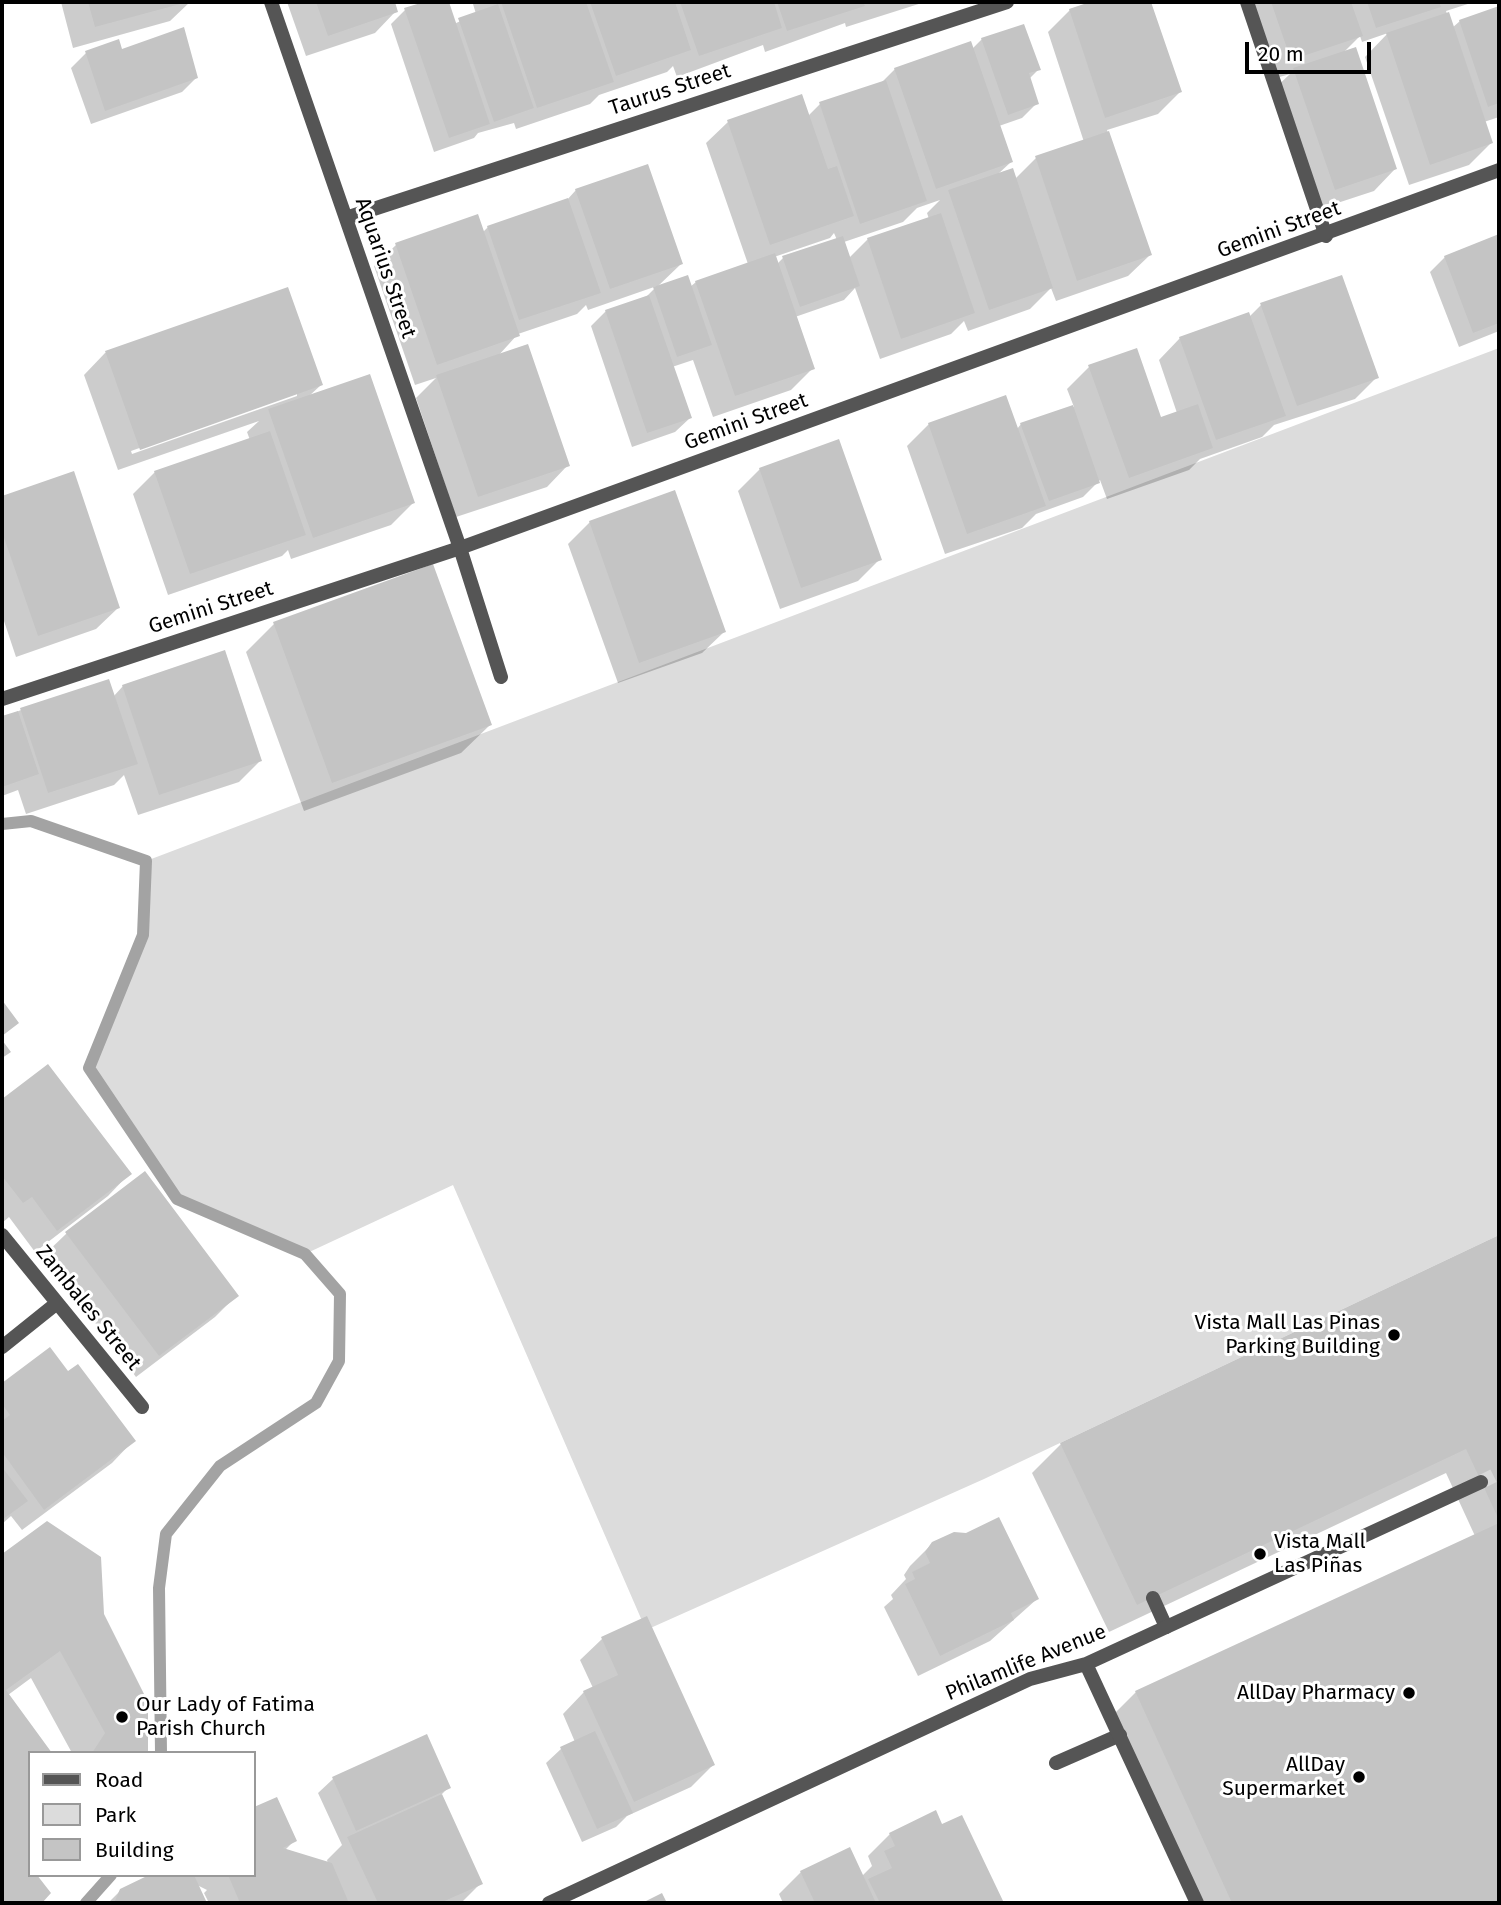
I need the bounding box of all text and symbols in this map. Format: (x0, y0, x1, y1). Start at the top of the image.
scale bar (1249, 28, 1375, 72)
text: 20 m (1258, 41, 1304, 67)
street label: Taurus Street (606, 59, 734, 121)
street label: Aquarius Street (349, 194, 421, 342)
street label: Gemini Street (1214, 196, 1344, 264)
street label: Gemini Street (681, 388, 811, 456)
street label: Gemini Street (146, 576, 276, 640)
street label: Zambales Street (30, 1240, 146, 1376)
place label: Vista Mall Las Pinas Parking Building (1194, 1310, 1380, 1360)
marker: Vista Mall Las Pinas Parking Building (1386, 1327, 1402, 1343)
place label: Vista Mall Las Piñas (1274, 1529, 1366, 1579)
marker: Vista Mall Las Piñas (1252, 1546, 1268, 1562)
street label: Philamlife Avenue (942, 1619, 1110, 1707)
place label: AllDay Pharmacy (1237, 1680, 1395, 1706)
marker: AllDay Pharmacy (1401, 1685, 1417, 1701)
place label: Our Lady of Fatima Parish Church (136, 1692, 315, 1742)
marker: Our Lady of Fatima Parish Church (114, 1709, 130, 1725)
legend (28, 1751, 256, 1877)
place label: AllDay Supermarket (1222, 1752, 1345, 1802)
text: Road (95, 1767, 143, 1793)
marker: AllDay Supermarket (1351, 1769, 1367, 1785)
text: Park (95, 1802, 136, 1828)
text: Building (95, 1837, 174, 1863)

